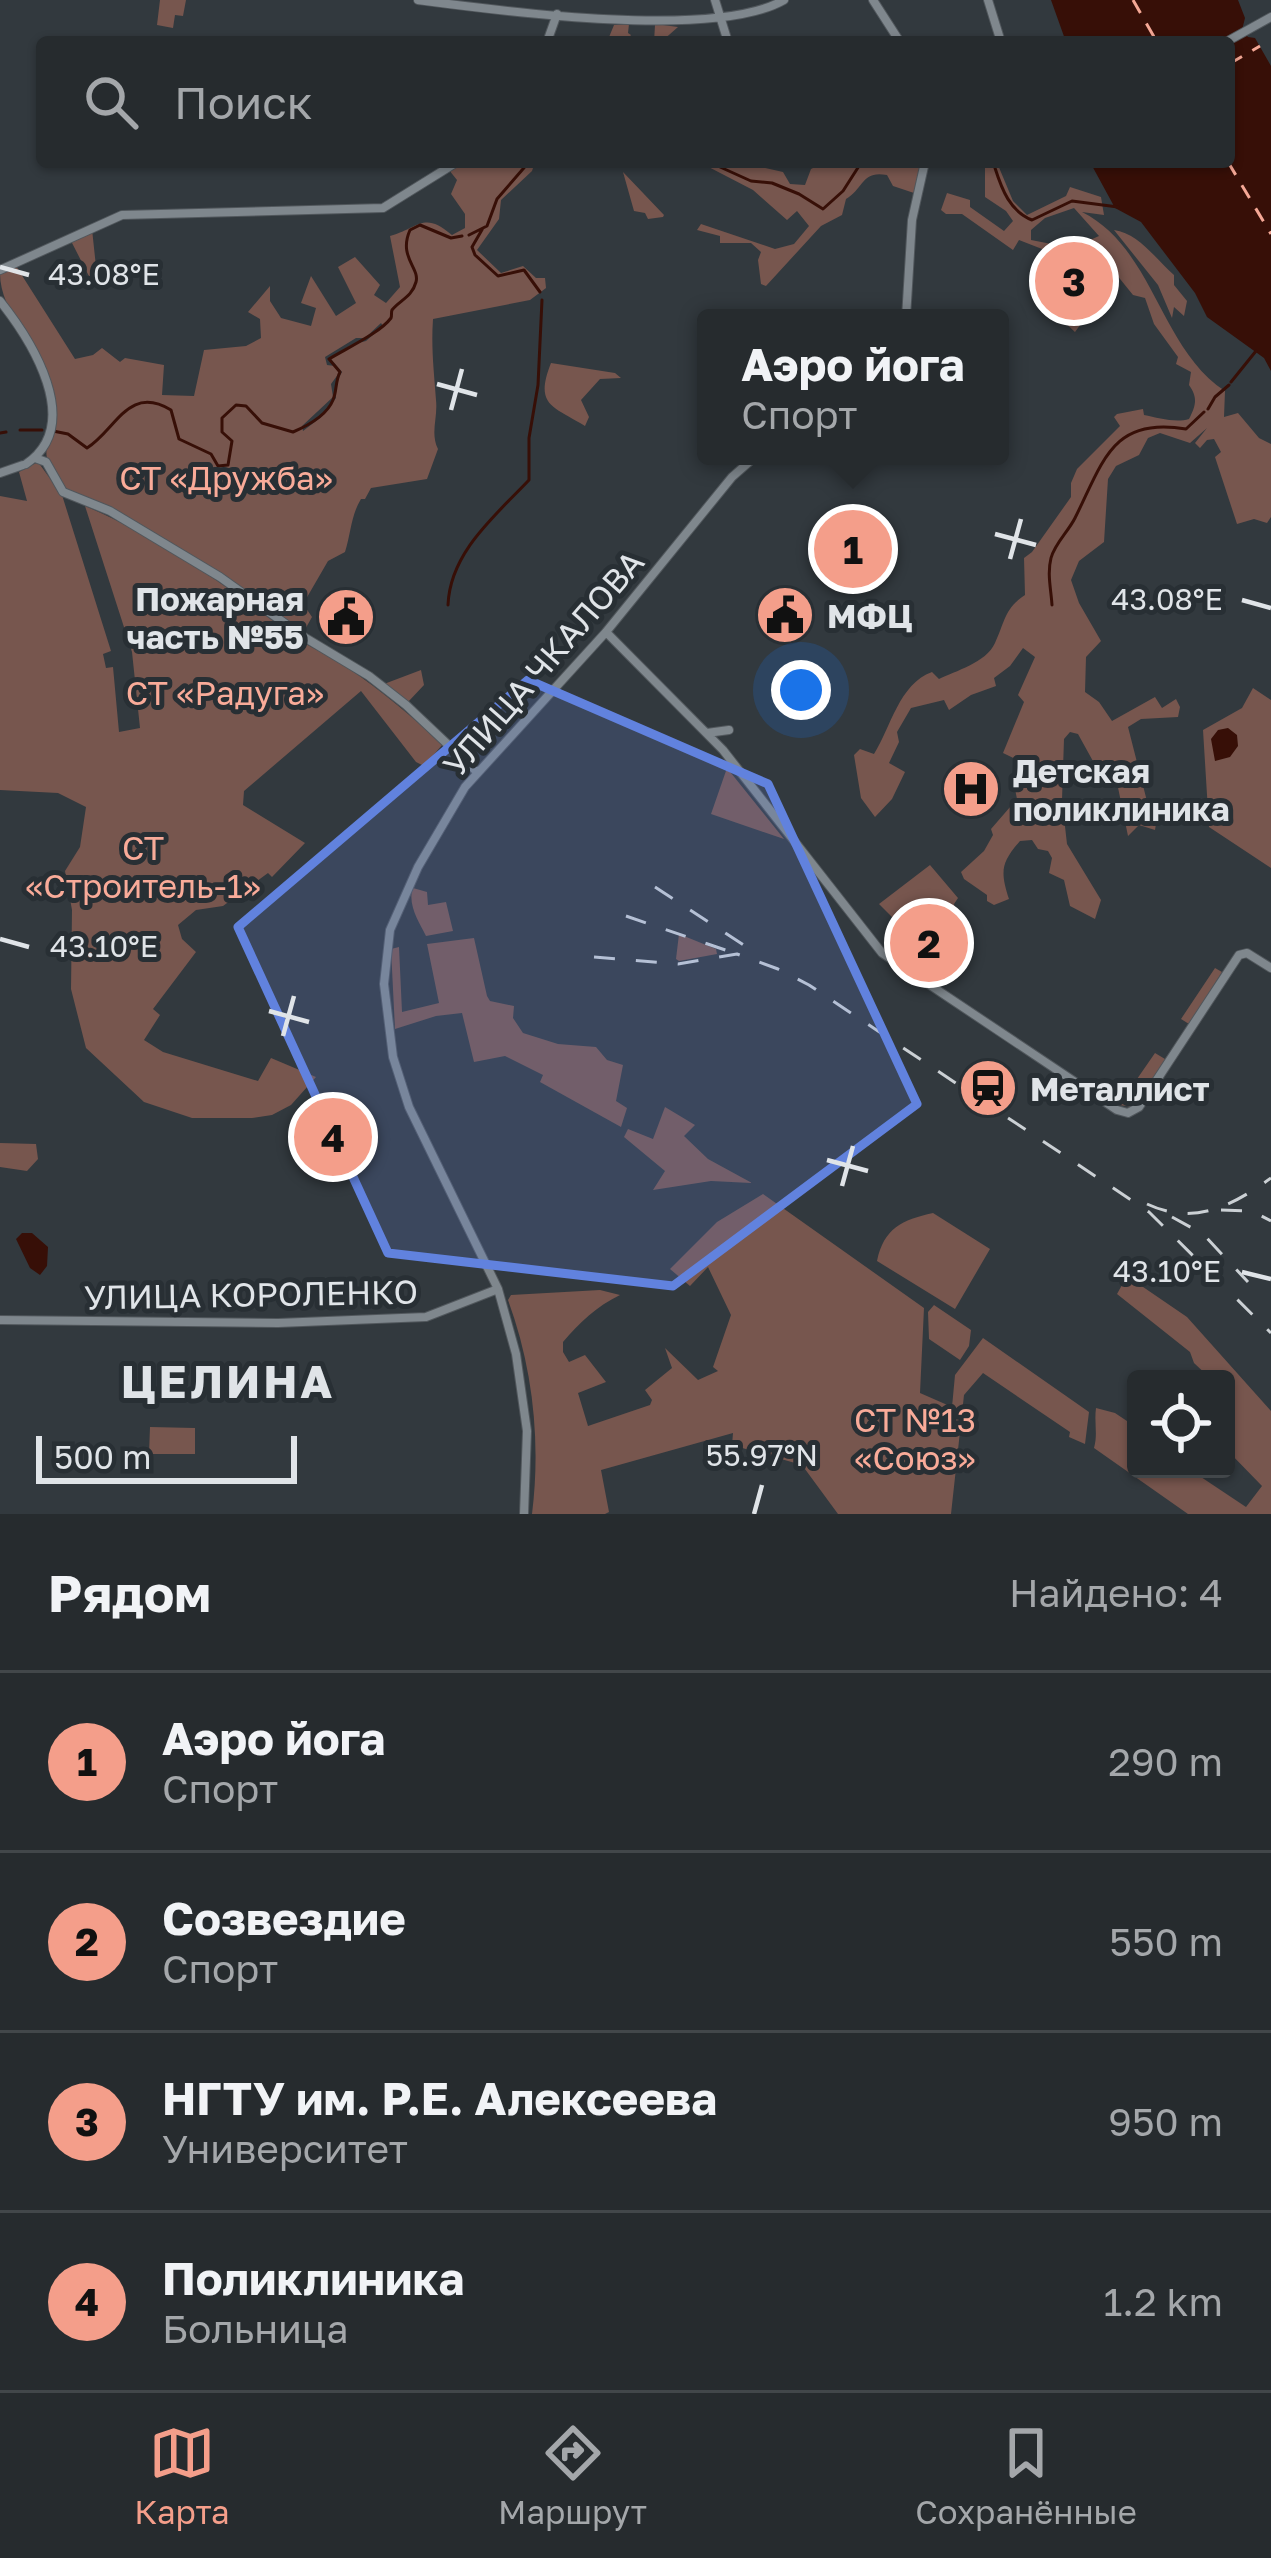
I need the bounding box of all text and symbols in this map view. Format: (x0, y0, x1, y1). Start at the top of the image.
search box (36, 36, 1235, 168)
icon: search (78, 69, 144, 135)
text: Поиск (174, 75, 313, 129)
pin: 3 (1035, 236, 1113, 326)
text: 43.08°E (48, 256, 160, 292)
popup (697, 309, 1009, 465)
text: Аэро йога (741, 337, 965, 391)
text: Спорт (741, 391, 857, 438)
park label: СТ «Дружба» (119, 458, 333, 497)
pin: 1 (814, 504, 892, 594)
street label: УЛИЦА ЧКАЛОВА (435, 542, 651, 784)
place label: Пожарная часть №55 (126, 579, 304, 656)
text: 43.08°E (1111, 581, 1223, 617)
public building icon: МФЦ (754, 584, 816, 646)
public building icon: Пожарная часть №55 (315, 586, 377, 648)
place label: МФЦ (827, 596, 913, 635)
your location (771, 660, 831, 720)
park label: СТ «Радуга» (126, 673, 324, 712)
place label: Детская поликлиника (1013, 751, 1230, 828)
hospital icon: Детская поликлиника (940, 758, 1002, 820)
park label: СТ «Строитель-1» (25, 828, 261, 905)
pin: 2 (890, 898, 968, 988)
text: 43.10°E (50, 928, 158, 964)
station icon: Металлист (957, 1057, 1019, 1119)
place label: Металлист (1030, 1069, 1210, 1108)
pin: 4 (294, 1092, 372, 1182)
text: 43.10°E (1113, 1253, 1221, 1289)
street label: УЛИЦА КОРОЛЕНКО (84, 1272, 418, 1316)
district label: ЦЕЛИНА (121, 1354, 335, 1408)
map controls (1127, 1370, 1235, 1478)
button: locate (1127, 1370, 1235, 1478)
park label: СТ №13 «Союз» (854, 1400, 976, 1477)
scale bar (36, 1430, 297, 1483)
text: 500 m (54, 1437, 152, 1476)
text: 55.97°N (706, 1437, 818, 1473)
text: Рядом (48, 1562, 211, 1623)
text: Найдено: 4 (1009, 1569, 1223, 1616)
text: Аэро йога (162, 1711, 385, 1765)
text: 1 (77, 1738, 97, 1785)
text: 290 m (1108, 1738, 1223, 1785)
text: Спорт (162, 1765, 278, 1812)
text: Созвездие (162, 1891, 406, 1945)
text: 2 (75, 1918, 99, 1965)
text: 550 m (1109, 1918, 1223, 1965)
text: Спорт (162, 1945, 278, 1992)
text: НГТУ им. Р.Е. Алексеева (162, 2071, 717, 2125)
text: 3 (75, 2098, 99, 2145)
text: 950 m (1108, 2098, 1223, 2145)
text: Университет (162, 2125, 408, 2172)
text: Поликлиника (162, 2251, 464, 2305)
text: 4 (75, 2278, 99, 2325)
text: 1.2 km (1103, 2278, 1223, 2325)
text: Больница (162, 2305, 348, 2352)
tab: Карта (134, 2420, 230, 2531)
tab: Маршрут (498, 2420, 647, 2531)
tab: Сохранённые (915, 2420, 1137, 2531)

